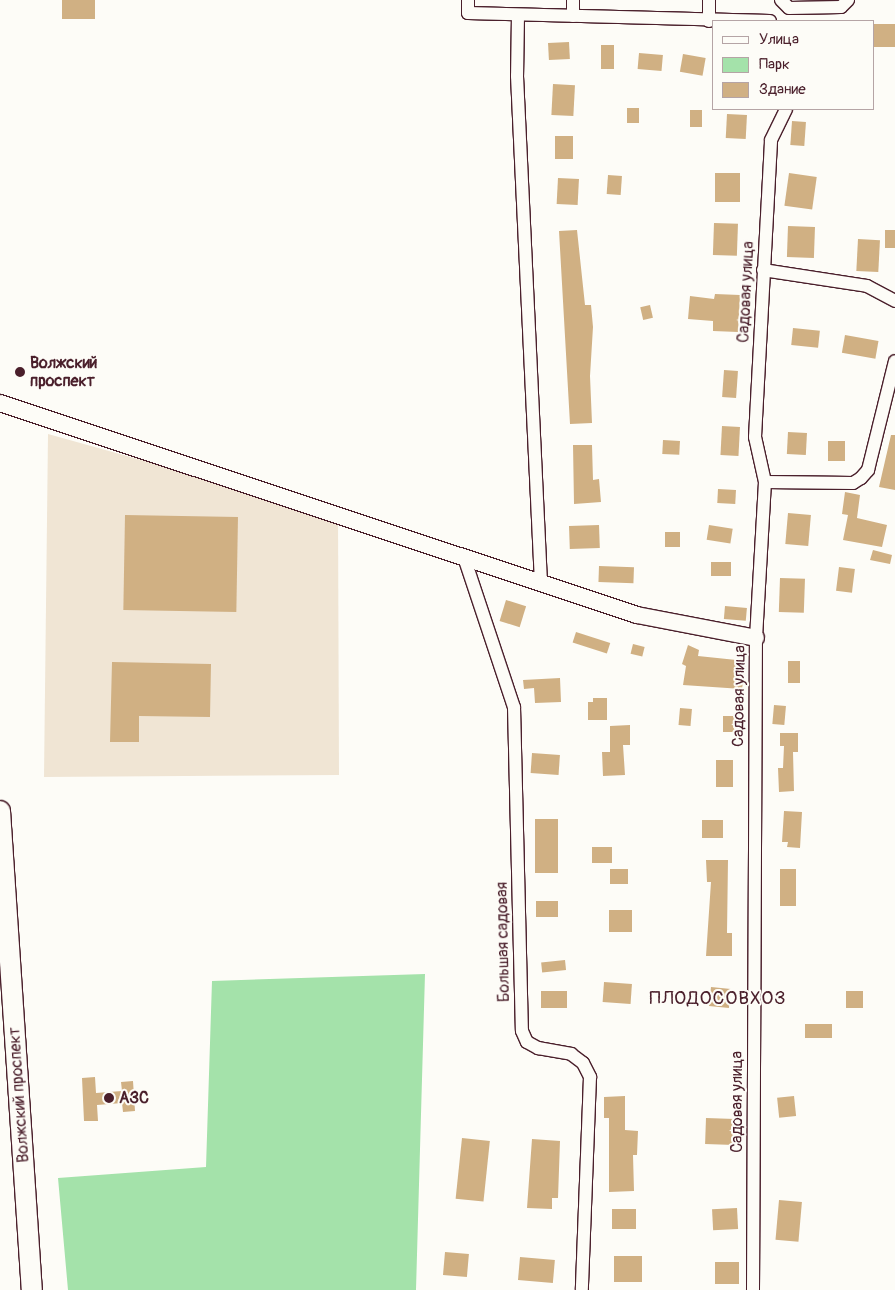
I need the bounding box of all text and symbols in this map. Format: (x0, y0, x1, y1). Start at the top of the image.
legend (712, 20, 875, 110)
text: Улица (759, 30, 799, 49)
text: Парк (759, 55, 790, 74)
text: Здание (759, 80, 806, 99)
street label: Садовая улица (734, 241, 758, 343)
place label: Волжский проспект (30, 353, 97, 391)
marker: Волжский проспект (14, 366, 26, 378)
street label: Садовая улица (729, 645, 749, 747)
street label: Большая садовая (492, 882, 514, 1002)
district label: ПЛОДОСОВХОЗ (648, 988, 788, 1010)
street label: Волжский проспект (5, 1027, 33, 1163)
street label: Садовая улица (727, 1051, 747, 1153)
place label: АЗС (119, 1088, 149, 1108)
marker: АЗС (103, 1092, 115, 1104)

